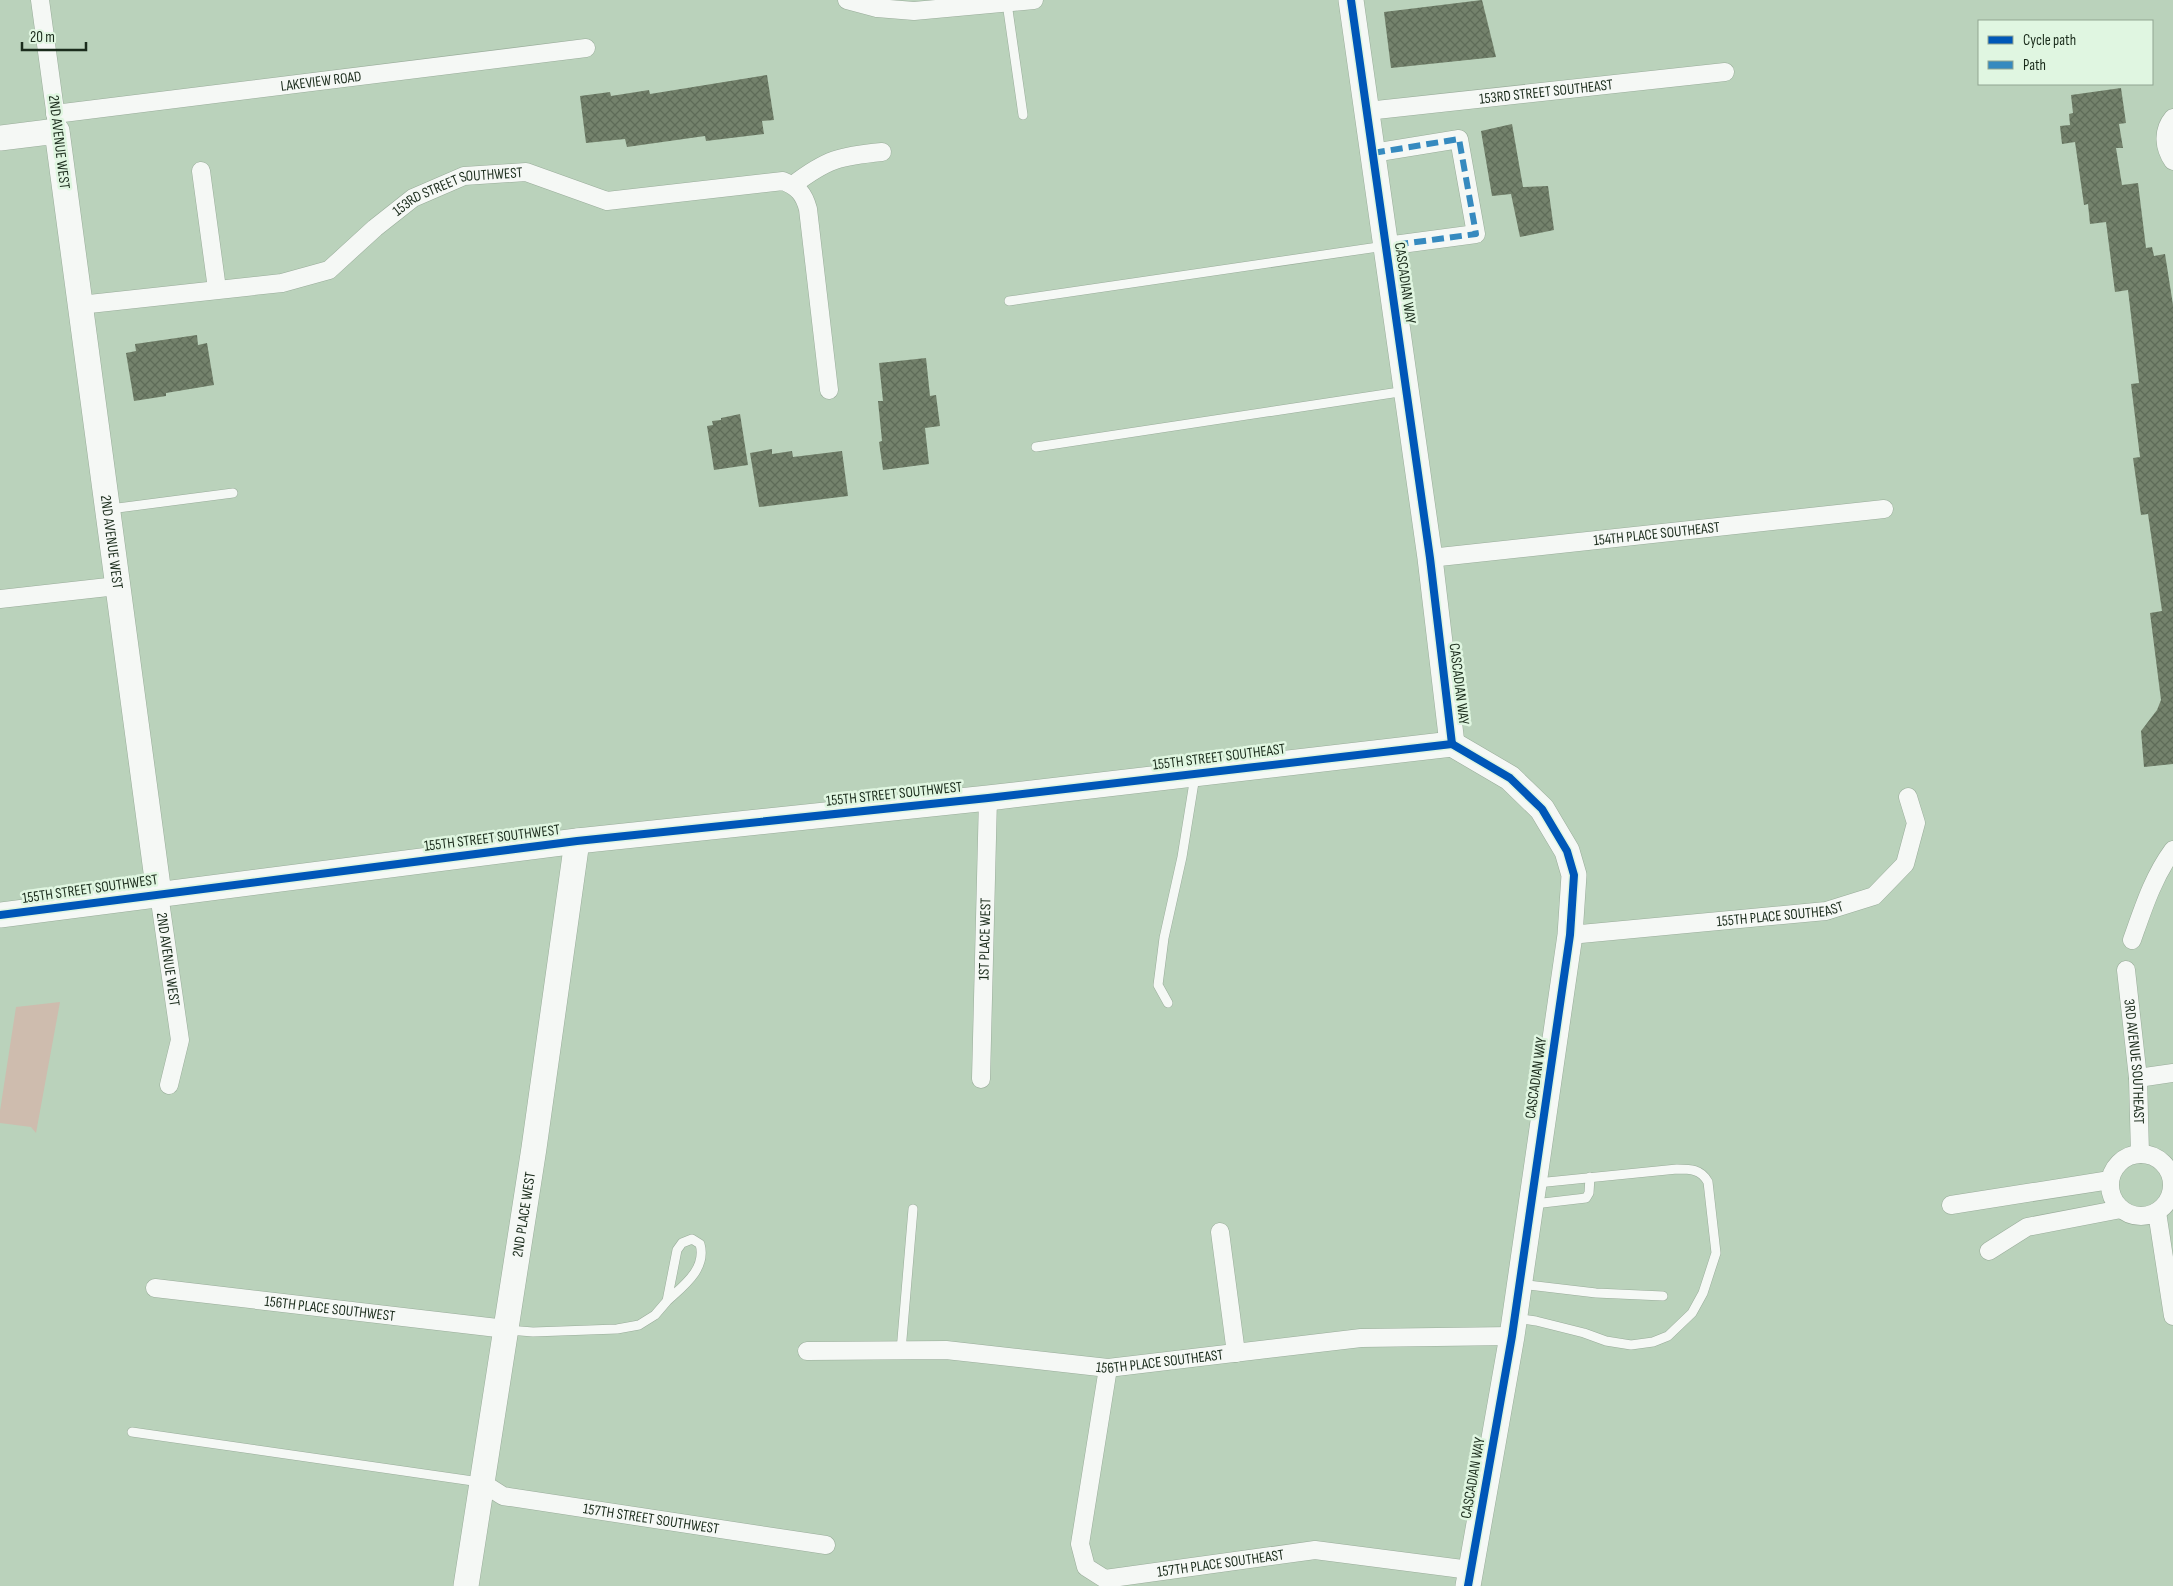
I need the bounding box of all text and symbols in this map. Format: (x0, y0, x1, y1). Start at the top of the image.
scale bar (22, 20, 86, 52)
legend (1978, 20, 2153, 85)
text: 20 m (30, 28, 55, 47)
text: Cycle path (2023, 31, 2076, 50)
text: Path (2023, 56, 2046, 75)
street label: LAKEVIEW ROAD (280, 67, 362, 95)
street label: 153RD STREET SOUTHEAST (1478, 75, 1614, 108)
street label: 2ND AVENUE WEST (44, 94, 74, 190)
street label: 153RD STREET SOUTHWEST (389, 163, 523, 220)
street label: CASCADIAN WAY (1390, 241, 1420, 326)
street label: 2ND AVENUE WEST (96, 494, 128, 590)
street label: 154TH PLACE SOUTHEAST (1593, 517, 1721, 550)
street label: CASCADIAN WAY (1445, 642, 1474, 727)
street label: 155TH STREET SOUTHEAST (1152, 739, 1286, 775)
street label: 155TH STREET SOUTHWEST (825, 777, 963, 811)
street label: 155TH STREET SOUTHWEST (423, 820, 561, 856)
street label: 155TH STREET SOUTHWEST (21, 870, 159, 908)
street label: 1ST PLACE WEST (974, 897, 995, 981)
street label: 155TH PLACE SOUTHEAST (1716, 897, 1846, 931)
street label: 2ND AVENUE WEST (152, 911, 185, 1008)
street label: 3RD AVENUE SOUTHEAST (2120, 998, 2149, 1124)
street label: CASCADIAN WAY (1521, 1035, 1551, 1120)
street label: 2ND PLACE WEST (508, 1170, 540, 1259)
street label: 156TH PLACE SOUTHWEST (263, 1291, 396, 1325)
street label: 156TH PLACE SOUTHEAST (1095, 1345, 1224, 1378)
street label: CASCADIAN WAY (1457, 1435, 1490, 1520)
street label: 157TH STREET SOUTHWEST (582, 1499, 721, 1538)
street label: 157TH PLACE SOUTHEAST (1156, 1545, 1285, 1581)

